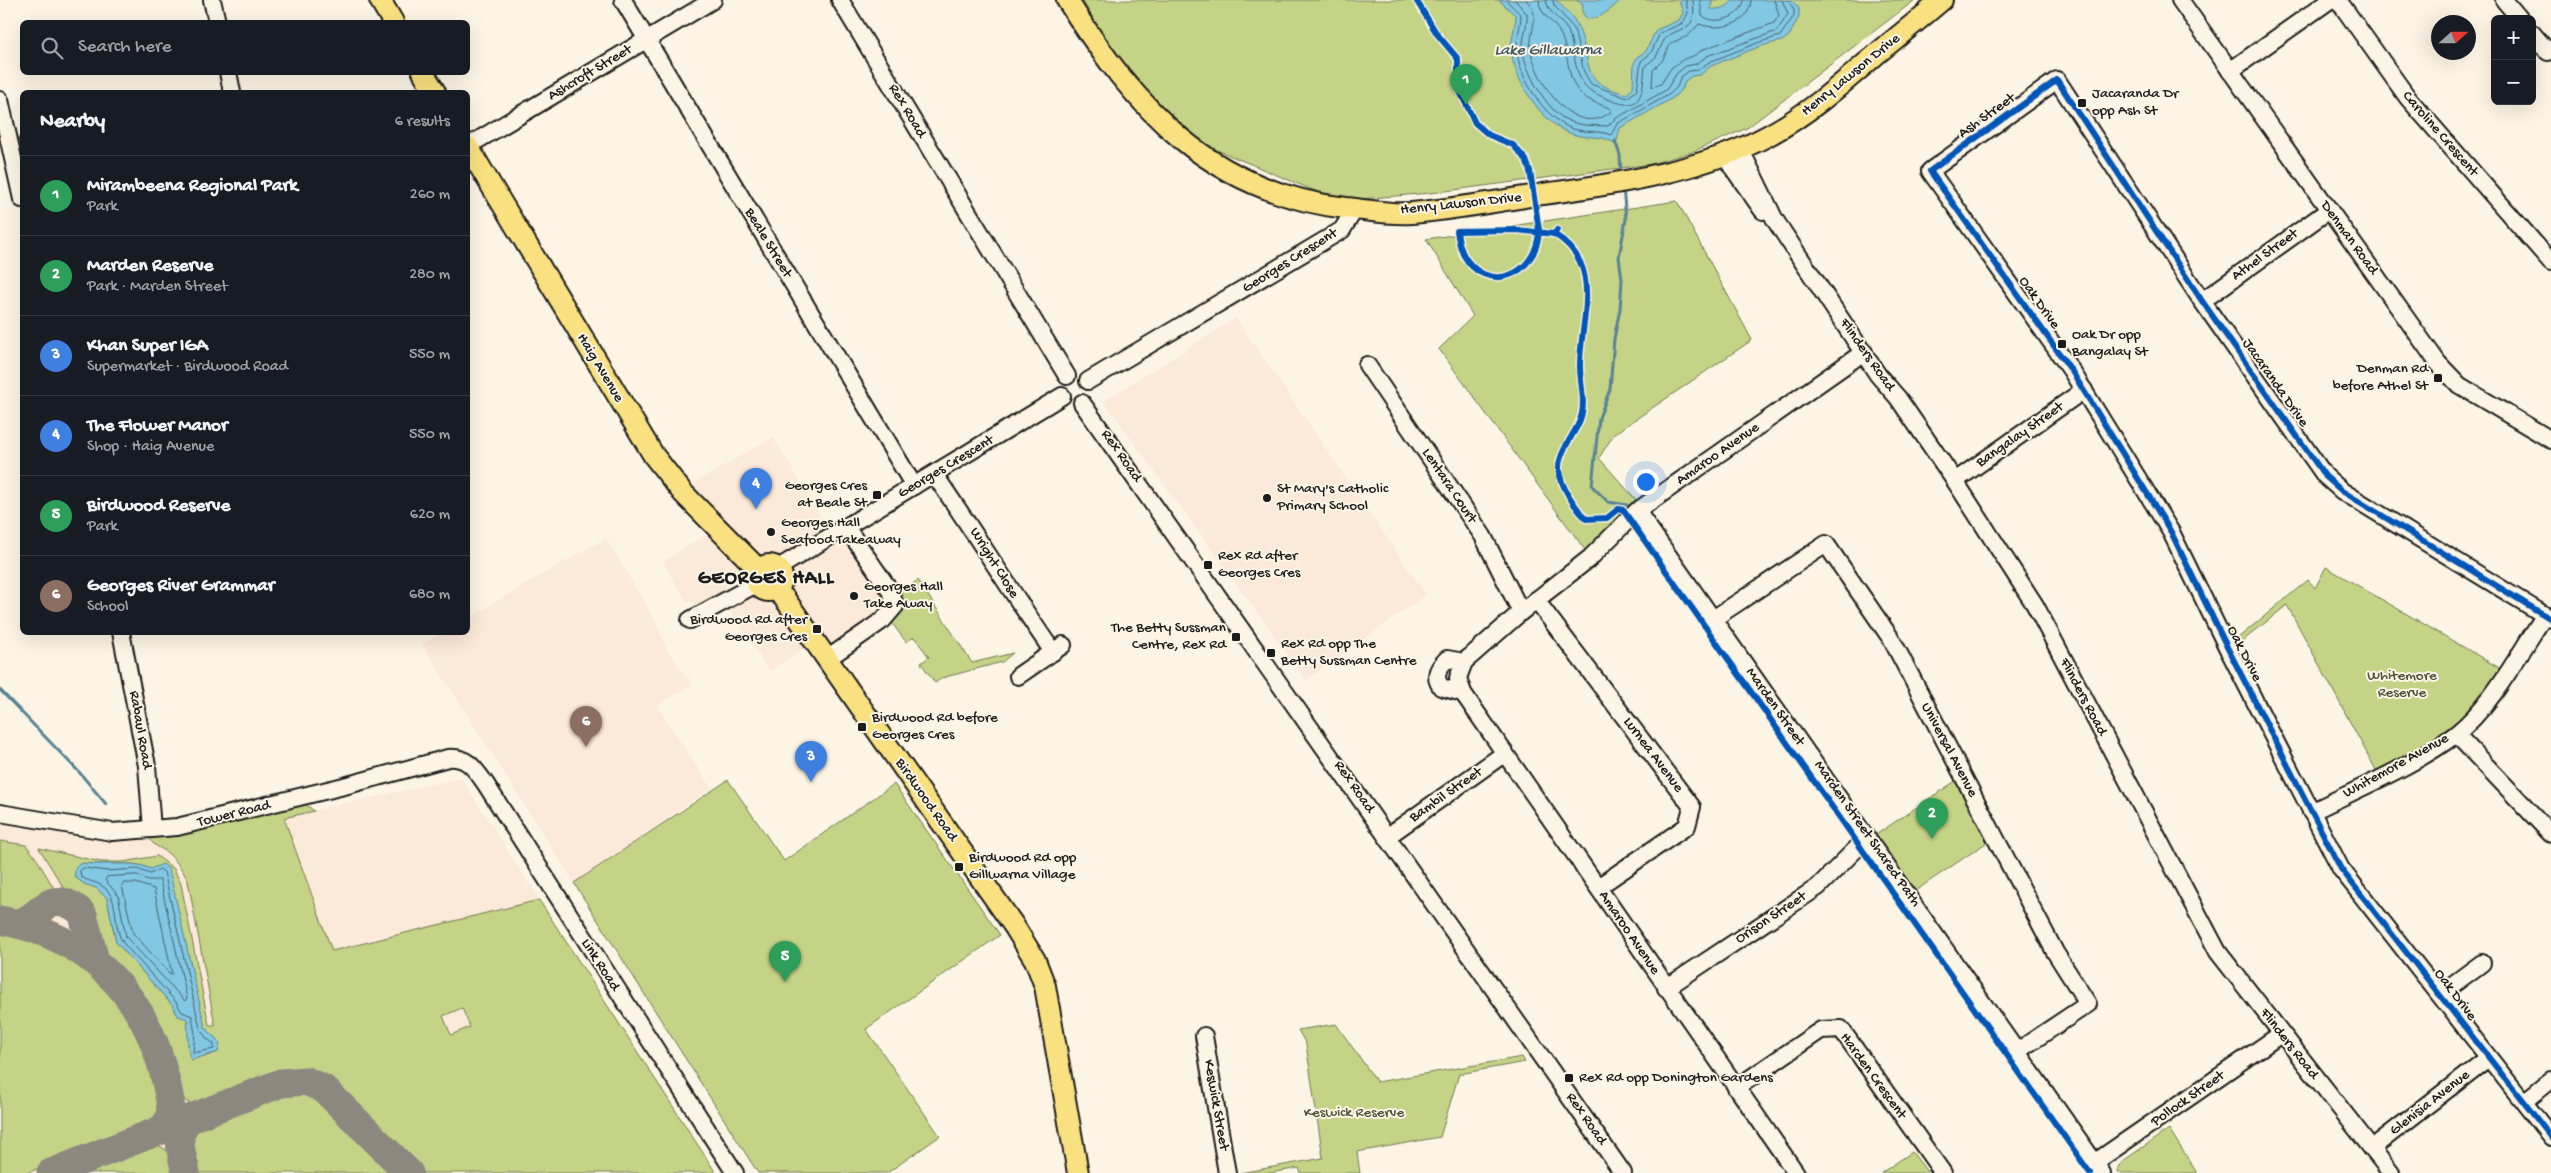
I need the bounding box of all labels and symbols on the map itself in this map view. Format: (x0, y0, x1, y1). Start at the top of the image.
north arrow (2431, 15, 2476, 60)
street label: Henry Lawson Drive (1798, 30, 1904, 120)
street label: Ashcroft Street (545, 40, 637, 105)
water label: Lake Gillawarna (1495, 42, 1603, 61)
pin: 1 (1450, 64, 1482, 105)
street label: Rex Road (884, 81, 931, 142)
place label: Jacaranda Dr opp Ash St (2092, 85, 2180, 120)
street label: Ash Street (1955, 88, 2020, 143)
street label: Caroline Crescent (2398, 88, 2483, 182)
marker: Jacaranda Dr opp Ash St (2076, 97, 2088, 109)
street label: Henry Lawson Drive (1399, 189, 1523, 219)
street label: Denman Road (2316, 197, 2383, 279)
street label: Beale Street (740, 204, 797, 283)
street label: Georges Crescent (1239, 224, 1342, 297)
street label: Athel Street (2228, 224, 2303, 285)
street label: Oak Drive (2014, 273, 2064, 333)
street label: Flinders Road (1835, 314, 1899, 396)
place label: Oak Dr opp Bangalay St (2071, 326, 2150, 361)
street label: Haig Avenue (572, 330, 628, 406)
street label: Jacaranda Drive (2238, 335, 2312, 431)
marker: Oak Dr opp Bangalay St (2056, 338, 2068, 350)
place label: Denman Rd before Athel St (2333, 360, 2430, 395)
marker: Denman Rd before Athel St (2432, 372, 2444, 384)
street label: Bangalay Street (1972, 397, 2069, 472)
street label: Amaroo Avenue (1673, 419, 1763, 489)
street label: Rex Road (1096, 426, 1146, 487)
street label: Georges Crescent (895, 430, 999, 503)
street label: Lentara Court (1417, 445, 1482, 528)
pin: 4 (740, 468, 772, 509)
your location (1633, 469, 1659, 495)
place label: Georges Cres at Beale St (785, 477, 869, 512)
place label: St Mary's Catholic Primary School (1276, 480, 1389, 515)
marker: Georges Cres at Beale St (871, 489, 883, 501)
marker: St Mary's Catholic Primary School (1261, 492, 1273, 504)
place label: Georges Hall Seafood Takeaway (781, 514, 901, 549)
street label: Wright Close (965, 524, 1023, 602)
marker: Georges Hall Seafood Takeaway (765, 526, 777, 538)
place label: Rex Rd after Georges Cres (1218, 547, 1301, 582)
marker: Rex Rd after Georges Cres (1202, 559, 1214, 571)
district label: GEORGES HALL (698, 568, 835, 591)
place label: Georges Hall Take Away (863, 578, 943, 613)
marker: Georges Hall Take Away (848, 590, 860, 602)
place label: Birdwood Rd after Georges Cres (689, 611, 809, 646)
place label: The Betty Sussman Centre, Rex Rd (1110, 619, 1227, 654)
marker: Birdwood Rd after Georges Cres (811, 623, 823, 635)
street label: Oak Drive (2222, 623, 2266, 685)
marker: The Betty Sussman Centre, Rex Rd (1230, 631, 1242, 643)
place label: Rex Rd opp The Betty Sussman Centre (1280, 635, 1417, 670)
marker: Rex Rd opp The Betty Sussman Centre (1265, 647, 1277, 659)
street label: Flinders Road (2055, 654, 2111, 740)
street label: Marden Street (1741, 664, 1810, 751)
park label: Whitemore Reserve (2367, 667, 2437, 702)
street label: Rabaul Road (124, 689, 156, 772)
street label: Universal Avenue (1917, 700, 1982, 801)
pin: 6 (570, 706, 602, 747)
place label: Birdwood Rd before Georges Cres (871, 709, 998, 744)
street label: Lurnea Avenue (1619, 714, 1687, 796)
marker: Birdwood Rd before Georges Cres (856, 721, 868, 733)
street label: Whitemore Avenue (2340, 729, 2452, 802)
pin: 3 (795, 741, 827, 782)
street label: Birdwood Road (890, 754, 962, 846)
street label: Rex Road (1329, 757, 1379, 818)
street label: Marden Street Shared Path (1810, 757, 1924, 911)
street label: Bambil Street (1405, 762, 1487, 827)
street label: Tower Road (195, 796, 274, 832)
pin: 2 (1916, 798, 1948, 839)
place label: Birdwood Rd opp Gillwarna Village (968, 849, 1077, 884)
marker: Birdwood Rd opp Gillwarna Village (953, 861, 965, 873)
street label: Orison Street (1732, 887, 1811, 948)
street label: Amaroo Avenue (1594, 888, 1664, 979)
street label: Link Road (576, 935, 624, 996)
pin: 5 (769, 941, 801, 982)
street label: Oak Drive (2430, 966, 2480, 1025)
street label: Flinders Road (2255, 1004, 2323, 1084)
street label: Harden Crescent (1836, 1029, 1911, 1124)
street label: Keswick Street (1199, 1058, 1233, 1154)
street label: Pollock Street (2147, 1066, 2230, 1132)
street label: Glenisia Avenue (2386, 1066, 2474, 1140)
place label: Rex Rd opp Donington Gardens (1579, 1069, 1773, 1087)
marker: Rex Rd opp Donington Gardens (1563, 1072, 1575, 1084)
street label: Rex Road (1561, 1089, 1611, 1150)
park label: Keswick Reserve (1304, 1104, 1404, 1122)

